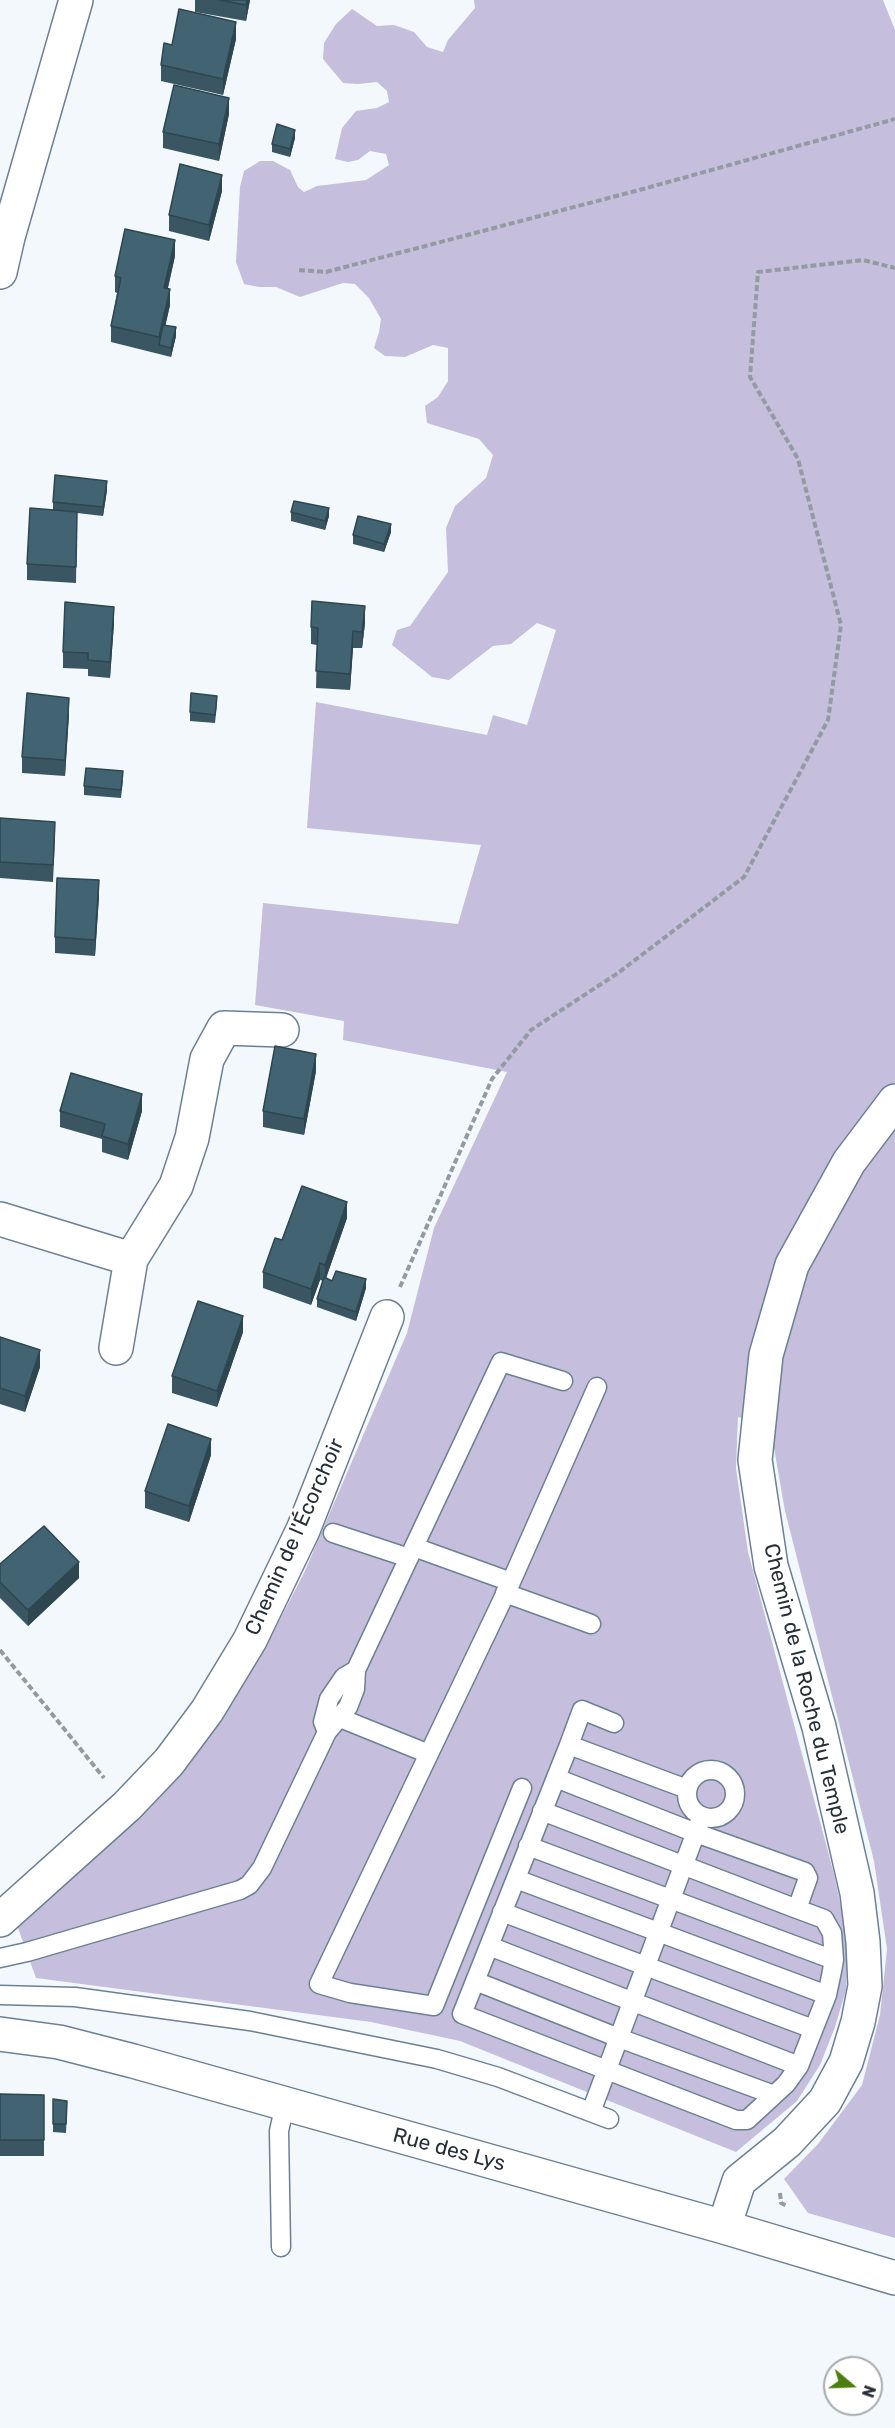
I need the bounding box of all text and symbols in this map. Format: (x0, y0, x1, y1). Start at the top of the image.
street label: Chemin de l'Écorchoir (240, 1435, 350, 1639)
street label: Chemin de la Roche du Temple (758, 1541, 854, 1837)
street label: Rue des Lys (390, 2123, 508, 2177)
north arrow (823, 2356, 883, 2416)
text: N (858, 2383, 879, 2400)

